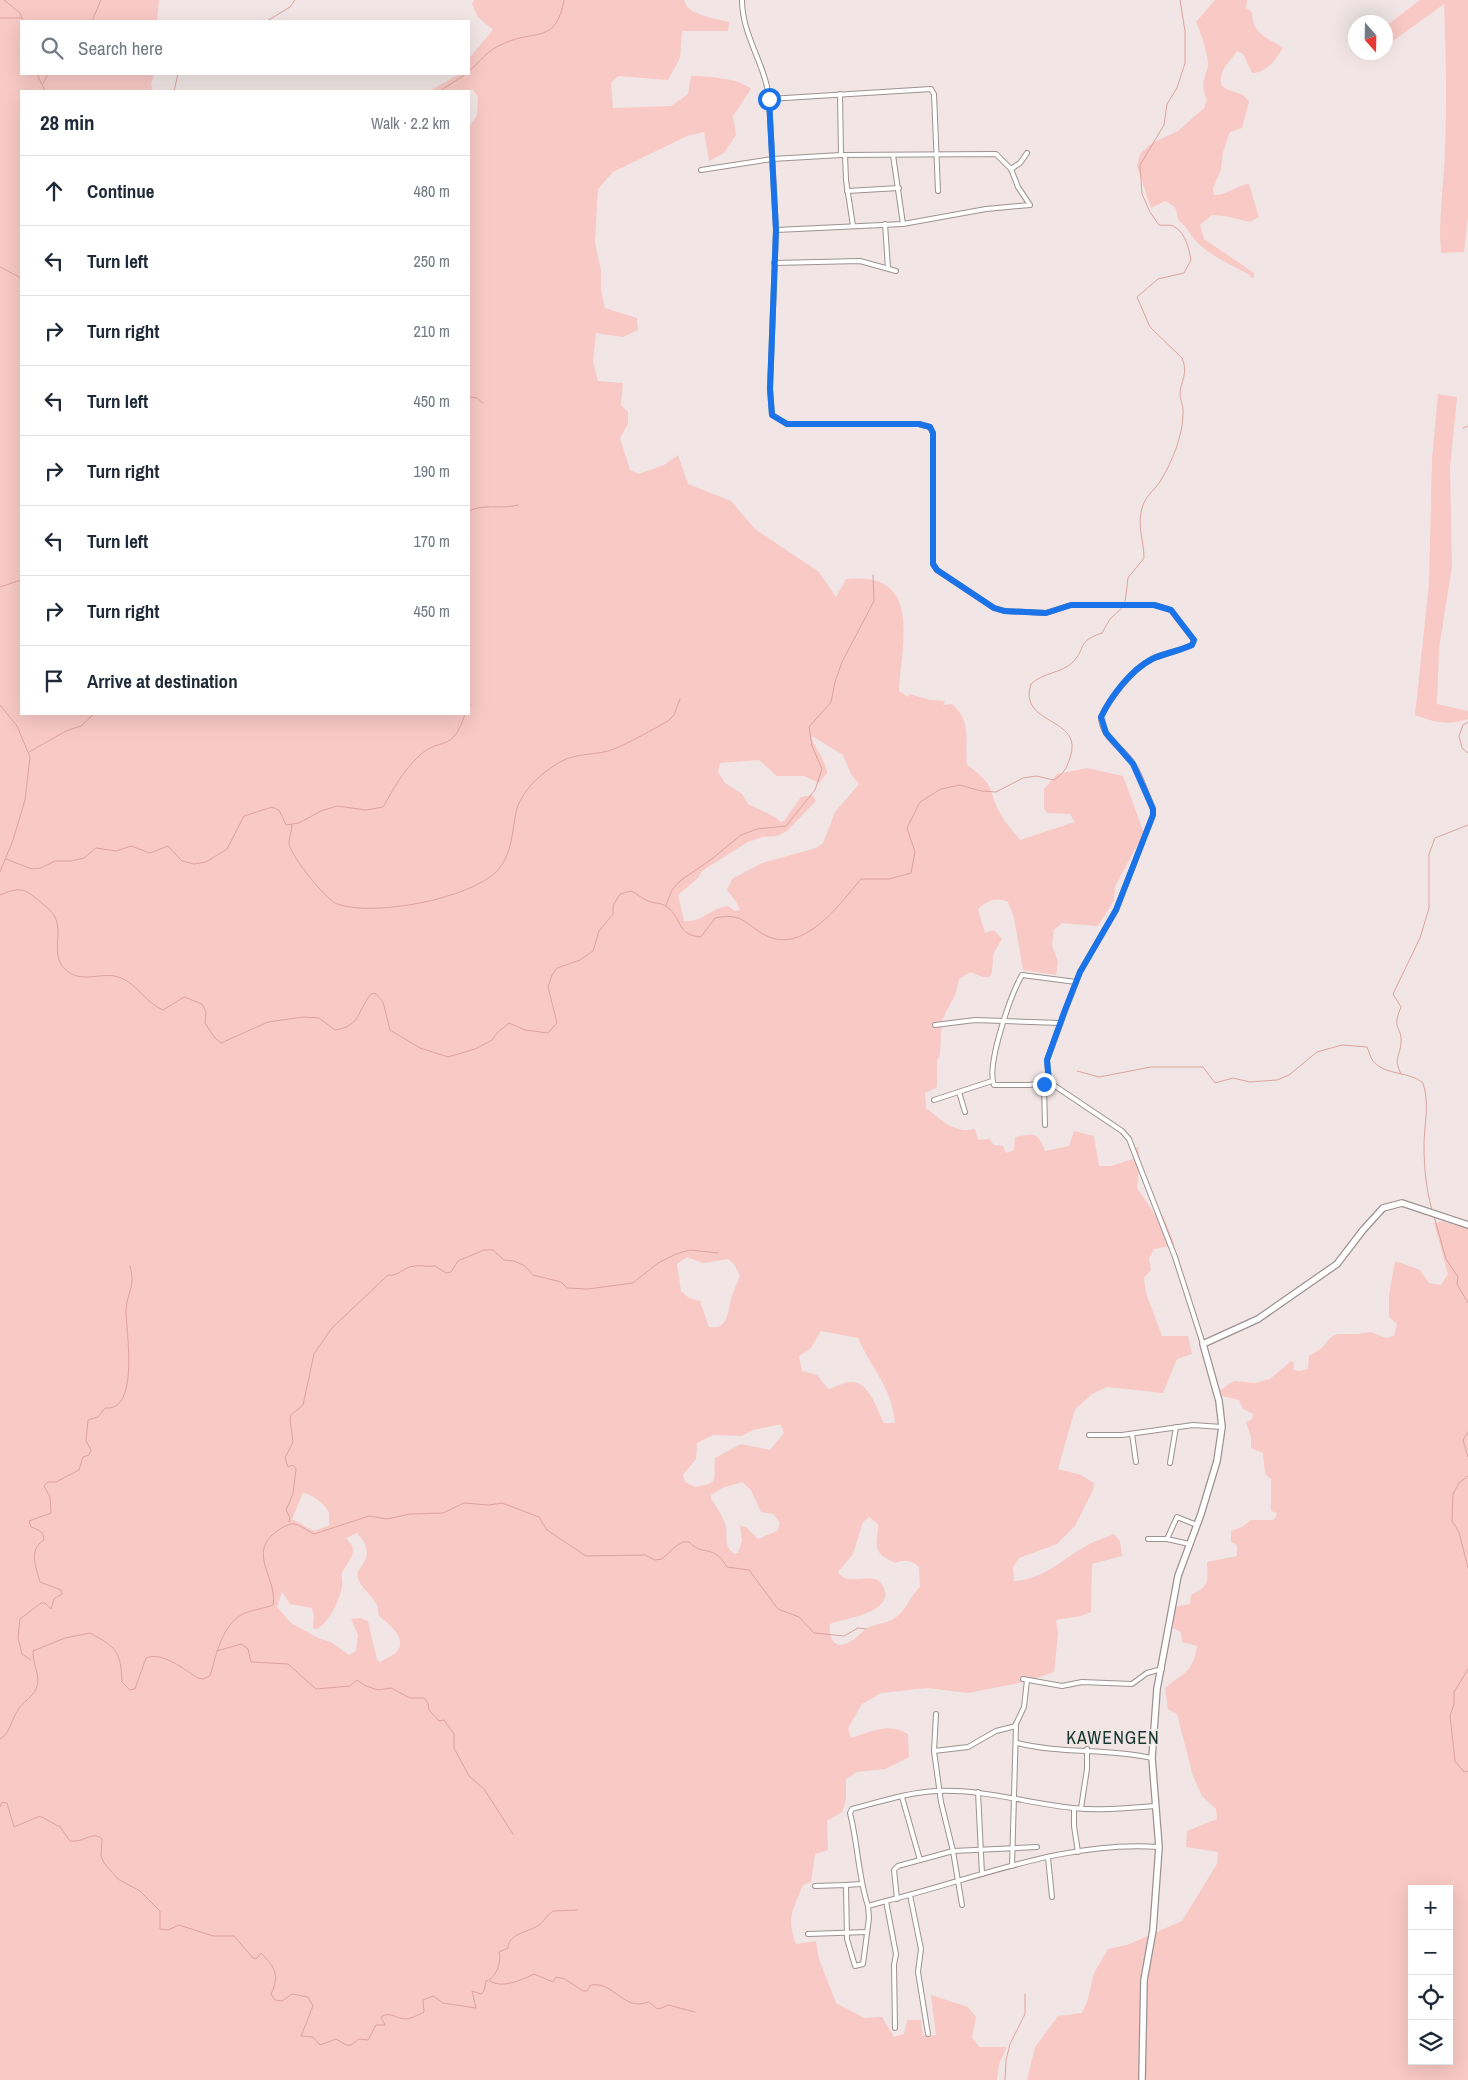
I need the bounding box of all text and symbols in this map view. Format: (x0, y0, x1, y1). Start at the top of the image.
north arrow (1348, 15, 1393, 60)
search box (20, 20, 470, 75)
icon: search (38, 34, 66, 62)
text: Search here (78, 35, 163, 61)
route start (758, 88, 781, 111)
text: 28 min (40, 108, 95, 137)
text: Walk · 2.2 km (371, 112, 450, 134)
icon: ahead (40, 177, 68, 205)
text: Continue (87, 178, 155, 204)
text: 480 m (414, 180, 450, 202)
icon: left (40, 247, 68, 275)
text: Turn left (87, 248, 148, 274)
text: 250 m (414, 250, 450, 272)
icon: right (40, 317, 68, 345)
text: Turn right (87, 318, 159, 344)
text: 210 m (414, 320, 450, 342)
icon: left (40, 387, 68, 415)
text: Turn left (87, 388, 148, 414)
text: 450 m (414, 390, 450, 412)
icon: right (40, 457, 68, 485)
text: Turn right (87, 458, 159, 484)
text: 190 m (414, 460, 450, 482)
icon: left (40, 527, 68, 555)
text: Turn left (87, 528, 148, 554)
text: 170 m (414, 530, 450, 552)
icon: right (40, 597, 68, 625)
text: Turn right (87, 598, 159, 624)
text: 450 m (414, 600, 450, 622)
icon: arrive (40, 667, 68, 695)
text: Arrive at destination (87, 668, 238, 694)
route end (1033, 1073, 1056, 1096)
district label: KAWENGEN (1066, 1725, 1160, 1750)
map controls (1408, 1885, 1453, 2065)
button: + (1408, 1885, 1453, 1930)
button: − (1408, 1930, 1453, 1975)
button: locate (1408, 1975, 1453, 2020)
button: layers (1408, 2020, 1453, 2065)

